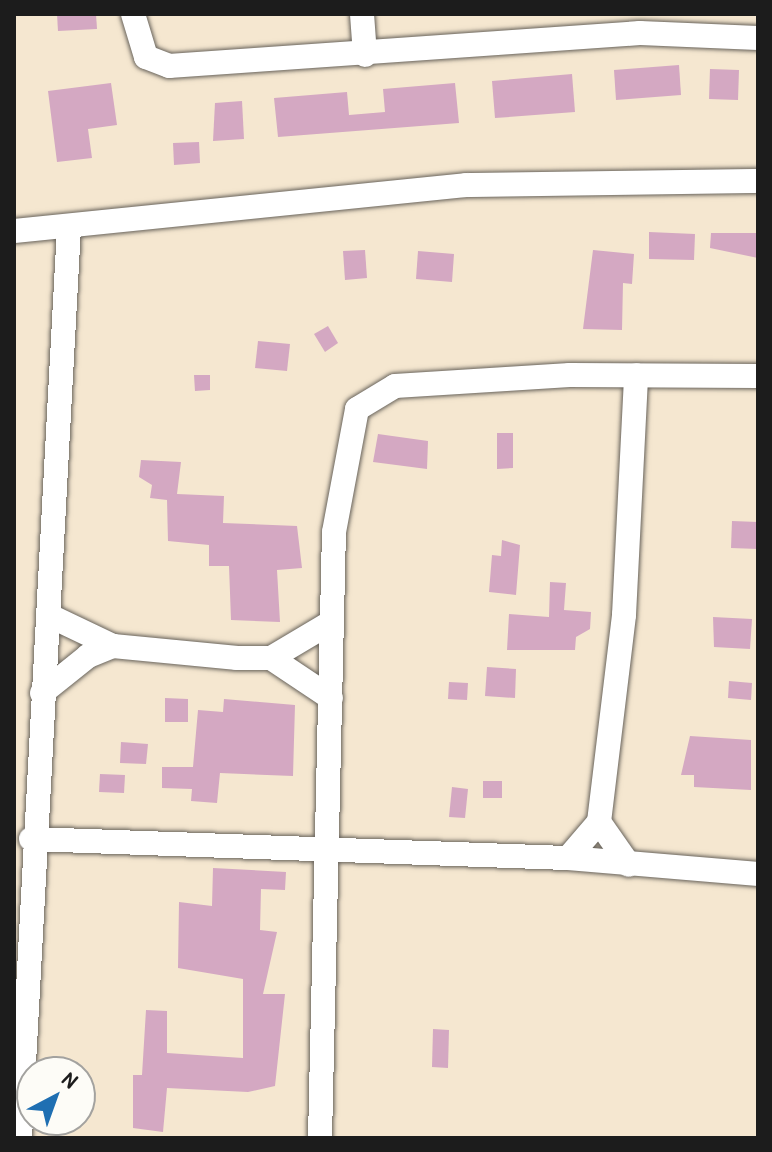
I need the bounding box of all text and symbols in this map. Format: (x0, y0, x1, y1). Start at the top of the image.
north arrow (16, 1056, 96, 1136)
text: N (56, 1064, 85, 1095)

